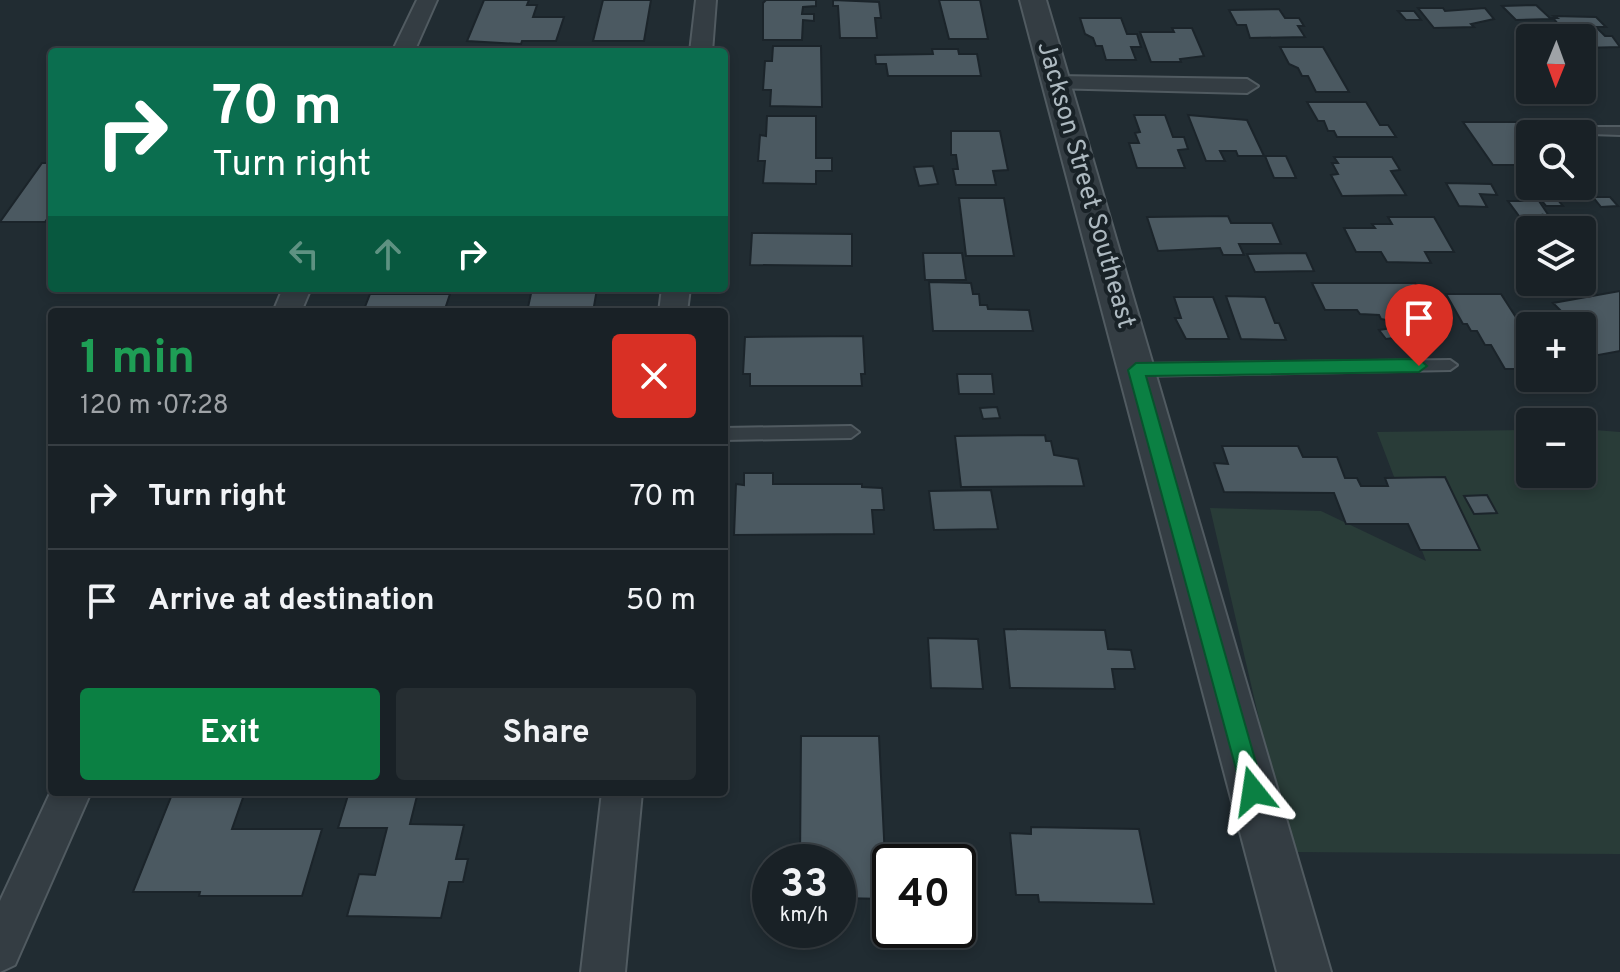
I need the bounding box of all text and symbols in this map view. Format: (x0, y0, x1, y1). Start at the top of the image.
north arrow (1516, 24, 1596, 104)
map controls (1516, 24, 1596, 488)
street label: Jackson Street Southeast (1028, 38, 1142, 332)
text: 70 m (212, 74, 342, 144)
icon: right (80, 80, 184, 184)
button: search (1516, 120, 1596, 200)
text: Turn right (212, 143, 371, 189)
button: layers (1516, 216, 1596, 296)
icon: left (282, 232, 326, 276)
icon: ahead (366, 232, 410, 276)
icon: right (450, 232, 494, 276)
pin (1385, 284, 1453, 366)
icon: arrive (1397, 296, 1441, 340)
button: + (1516, 312, 1596, 392)
text: 1 min (80, 330, 195, 390)
button: close (612, 334, 696, 418)
text: 120 m · 07:28 (80, 390, 229, 423)
button: − (1516, 408, 1596, 488)
icon: right (80, 475, 124, 519)
text: Turn right (148, 479, 286, 516)
text: 70 m (630, 479, 696, 516)
icon: arrive (80, 579, 124, 623)
text: Arrive at destination (148, 583, 434, 620)
text: 50 m (626, 583, 696, 620)
button: Exit (80, 688, 380, 780)
button: Share (396, 688, 696, 780)
position arrow (1211, 749, 1295, 833)
speed limit sign: 40 (872, 844, 976, 948)
text: 33 (780, 861, 828, 911)
text: km/h (780, 903, 828, 929)

